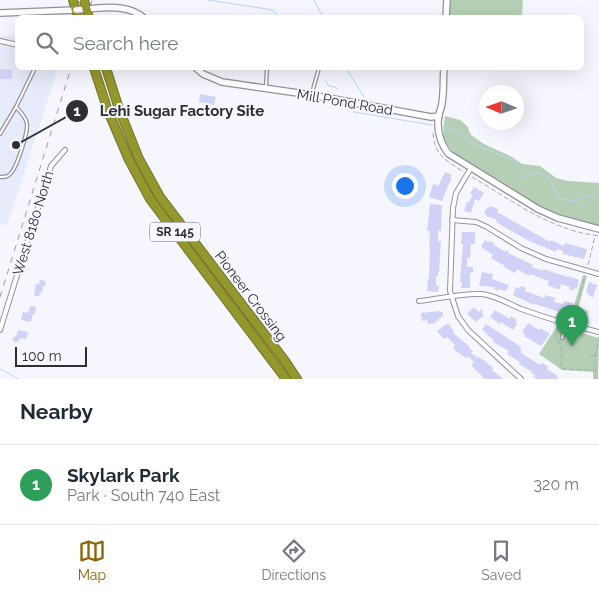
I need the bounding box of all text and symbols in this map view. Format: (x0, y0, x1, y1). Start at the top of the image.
search box (15, 15, 584, 70)
icon: search (33, 29, 61, 57)
text: Search here (73, 32, 179, 54)
north arrow (479, 85, 524, 130)
street label: Mill Pond Road (296, 86, 394, 118)
callout: Lehi Sugar Factory Site (65, 96, 275, 126)
text: 1 (73, 102, 81, 120)
text: Lehi Sugar Factory Site (100, 102, 264, 120)
street label: West 8180 North (9, 169, 57, 277)
your location (392, 173, 418, 199)
road number: SR 145 (150, 222, 200, 242)
street label: Pioneer Crossing (212, 248, 290, 344)
pin: 1 (556, 305, 588, 346)
scale bar (15, 344, 88, 367)
text: 100 m (22, 348, 62, 364)
text: Nearby (20, 399, 93, 424)
text: Skylark Park (67, 464, 180, 486)
text: 1 (32, 475, 40, 494)
text: 320 m (534, 475, 579, 494)
text: Park · South 740 East (67, 486, 220, 505)
tab: Map (78, 537, 106, 583)
tab: Directions (261, 537, 326, 583)
tab: Saved (481, 537, 521, 583)

